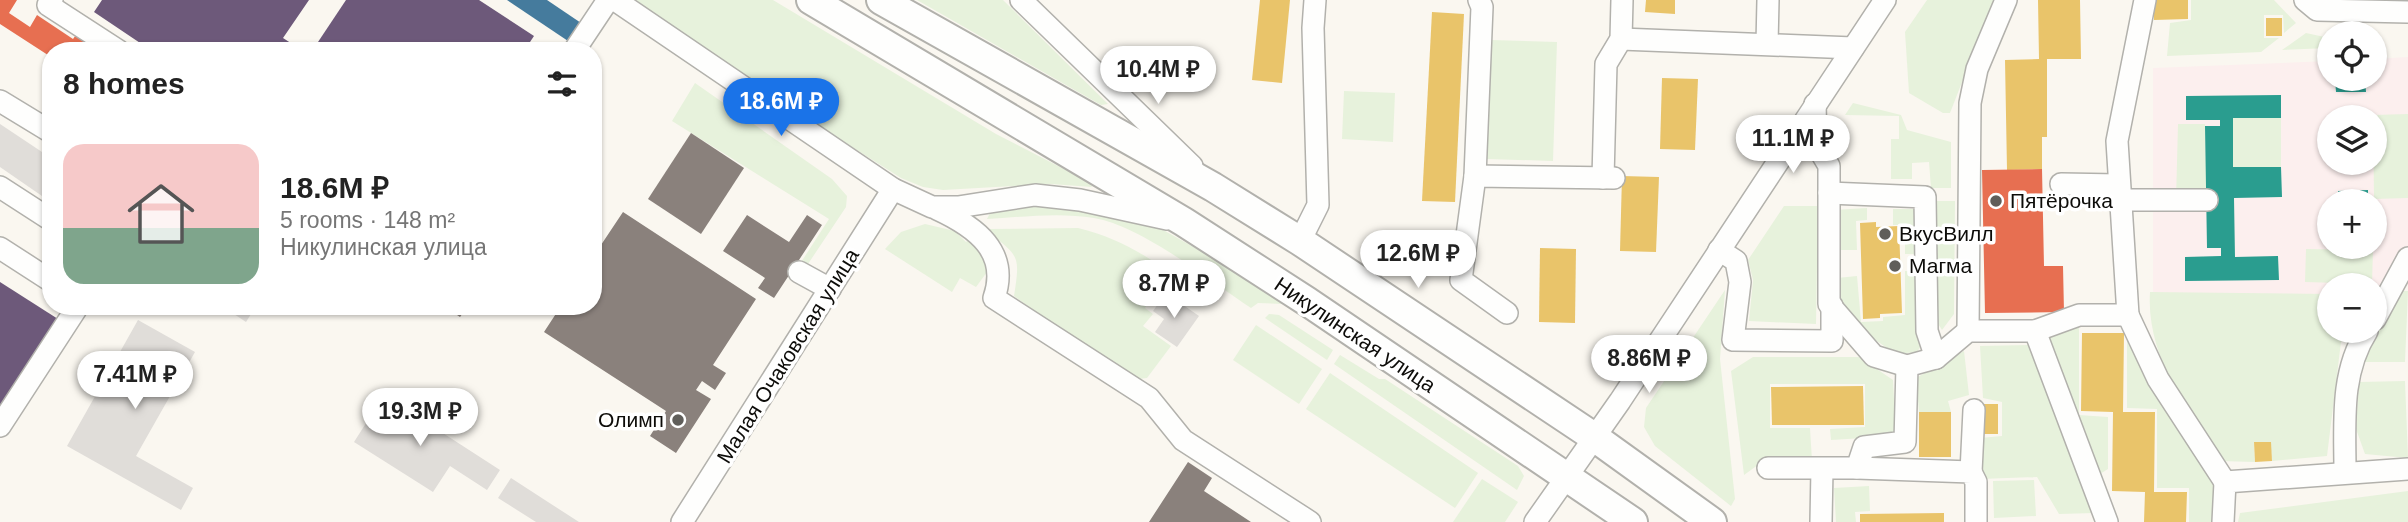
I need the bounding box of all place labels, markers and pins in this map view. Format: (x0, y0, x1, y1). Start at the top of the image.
pin: 10.4M ₽ (1093, 46, 1223, 106)
pin: 18.6M ₽ (716, 78, 846, 138)
pin: 11.1M ₽ (1728, 116, 1858, 175)
place label: Пятёрочка (2010, 189, 2113, 212)
marker: Пятёрочка (1988, 193, 2004, 209)
place label: ВкусВилл (1899, 222, 1993, 245)
marker: ВкусВилл (1877, 226, 1893, 242)
pin: 12.6M ₽ (1353, 230, 1483, 290)
place label: Магма (1909, 254, 1973, 277)
marker: Магма (1887, 258, 1903, 274)
pin: 8.7M ₽ (1117, 260, 1231, 320)
pin: 8.86M ₽ (1584, 336, 1714, 395)
pin: 7.41M ₽ (70, 352, 200, 411)
pin: 19.3M ₽ (355, 388, 485, 448)
place label: Олимп (598, 408, 664, 431)
marker: Олимп (670, 412, 686, 428)

